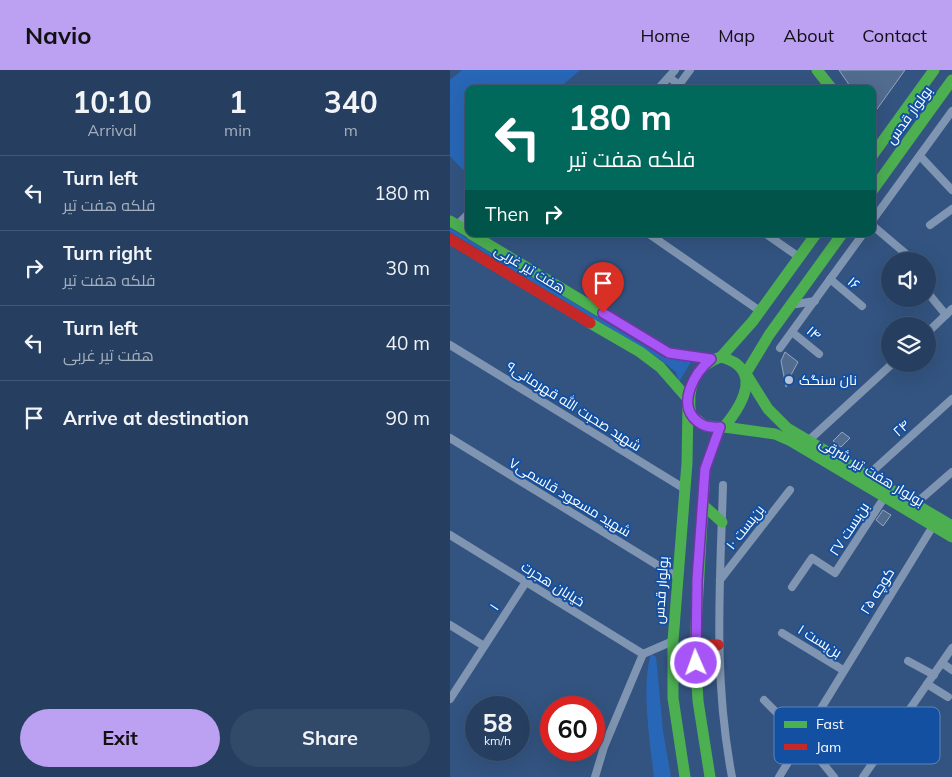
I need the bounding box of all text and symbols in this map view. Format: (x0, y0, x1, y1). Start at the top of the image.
text: Navio (25, 20, 91, 50)
text: Home (640, 24, 690, 47)
text: Map (718, 24, 755, 47)
text: About (783, 24, 834, 47)
text: Contact (862, 24, 927, 47)
street label: بولوار قدس (882, 82, 936, 148)
text: 10:10 (72, 83, 152, 121)
text: 1 (229, 83, 247, 121)
text: 340 (324, 83, 378, 121)
text: 180 m (568, 95, 672, 139)
icon: left (485, 105, 550, 170)
text: Arrival (88, 120, 137, 140)
text: min (224, 120, 251, 140)
text: m (344, 120, 358, 140)
text: فلکه هفت تیر (568, 145, 695, 173)
text: Turn left (63, 166, 138, 190)
icon: left (20, 179, 48, 207)
text: 180 m (374, 181, 430, 205)
text: فلکه هفت تیر (63, 195, 156, 215)
icon: right (539, 200, 567, 228)
text: Then (485, 202, 529, 226)
text: Turn right (63, 241, 152, 265)
street label: هفت تیر غربی (491, 241, 569, 297)
map controls (881, 252, 936, 372)
button: sound (881, 252, 936, 307)
icon: right (20, 254, 48, 282)
text: 30 m (386, 256, 430, 280)
pin (582, 262, 624, 313)
icon: arrive (589, 269, 617, 297)
text: فلکه هفت تیر (63, 270, 156, 290)
street label: ۱۶ (844, 273, 864, 293)
text: Turn left (63, 316, 138, 340)
button: layers (881, 317, 936, 372)
street label: ۱۴ (803, 322, 825, 344)
icon: left (20, 329, 48, 357)
text: 40 m (386, 331, 430, 355)
text: هفت تیر غربی (63, 345, 154, 365)
street label: شهید صحبت الله قهرمانی۹ (503, 357, 645, 455)
place label: نان سنگک (799, 371, 857, 389)
marker: نان سنگک (783, 374, 795, 386)
icon: arrive (20, 404, 48, 432)
text: Arrive at destination (63, 406, 249, 430)
text: 90 m (386, 406, 430, 430)
street label: ۲۴ (889, 416, 913, 440)
street label: بولوار هفت تیر شرقی (816, 434, 928, 510)
street label: شهید مسعود قاسمی۷ (506, 453, 634, 541)
street label: بن‌بست ۲۷ (825, 499, 873, 559)
street label: بن‌بست ۱۰ (722, 501, 768, 553)
street label: بولوار قدس (650, 556, 672, 624)
street label: خیابان هجرت (518, 557, 588, 611)
street label: کوچه ۲۵ (856, 564, 899, 618)
street label: ۱ (485, 600, 503, 614)
street label: بن‌بست ۱ (795, 620, 845, 662)
position arrow (669, 636, 721, 688)
speed limit sign: 60 (540, 696, 605, 761)
text: 58 (482, 707, 513, 738)
legend (774, 707, 940, 764)
button: Exit (20, 709, 220, 767)
button: Share (230, 709, 430, 767)
text: Fast (816, 715, 844, 733)
text: km/h (484, 733, 511, 748)
text: Jam (816, 738, 841, 756)

